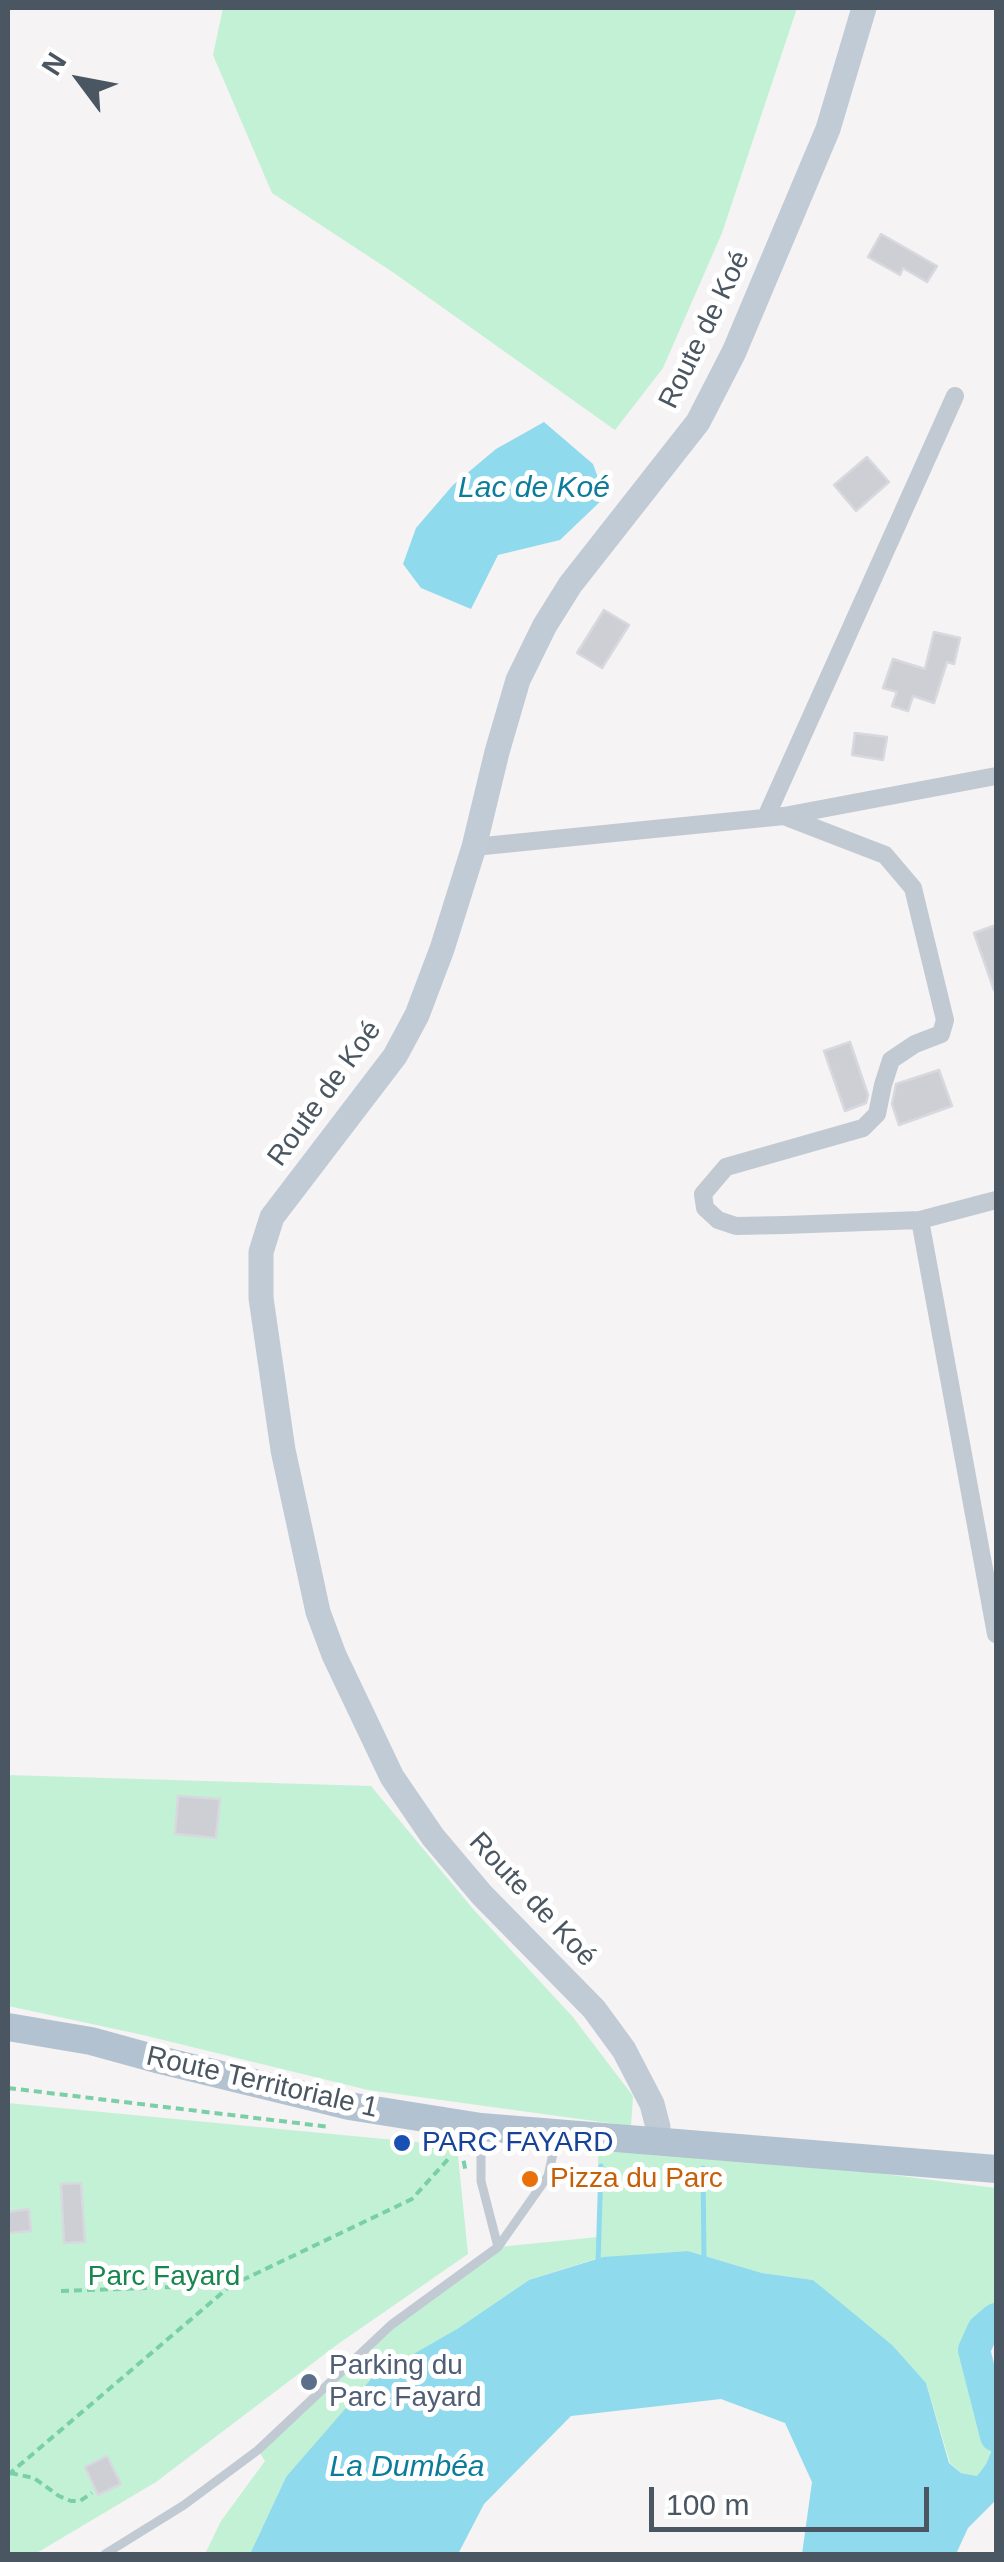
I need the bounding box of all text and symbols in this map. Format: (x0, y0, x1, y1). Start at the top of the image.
north arrow (30, 30, 130, 130)
text: N (36, 47, 73, 81)
street label: Route de Koé (652, 246, 758, 414)
water label: Lac de Koé (458, 471, 610, 507)
street label: Route de Koé (261, 1015, 389, 1173)
street label: Route de Koé (461, 1826, 603, 1974)
street label: Route Territoriale 1 (143, 2040, 381, 2126)
place label: PARC FAYARD (422, 2126, 613, 2160)
marker: PARC FAYARD (391, 2132, 413, 2154)
place label: Pizza du Parc (550, 2162, 723, 2196)
marker: Pizza du Parc (519, 2168, 541, 2190)
park label: Parc Fayard (88, 2260, 240, 2294)
place label: Parking du Parc Fayard (329, 2349, 481, 2415)
marker: Parking du Parc Fayard (298, 2371, 320, 2393)
water label: La Dumbéa (329, 2450, 485, 2486)
scale bar (654, 2467, 934, 2529)
text: 100 m (666, 2488, 749, 2521)

